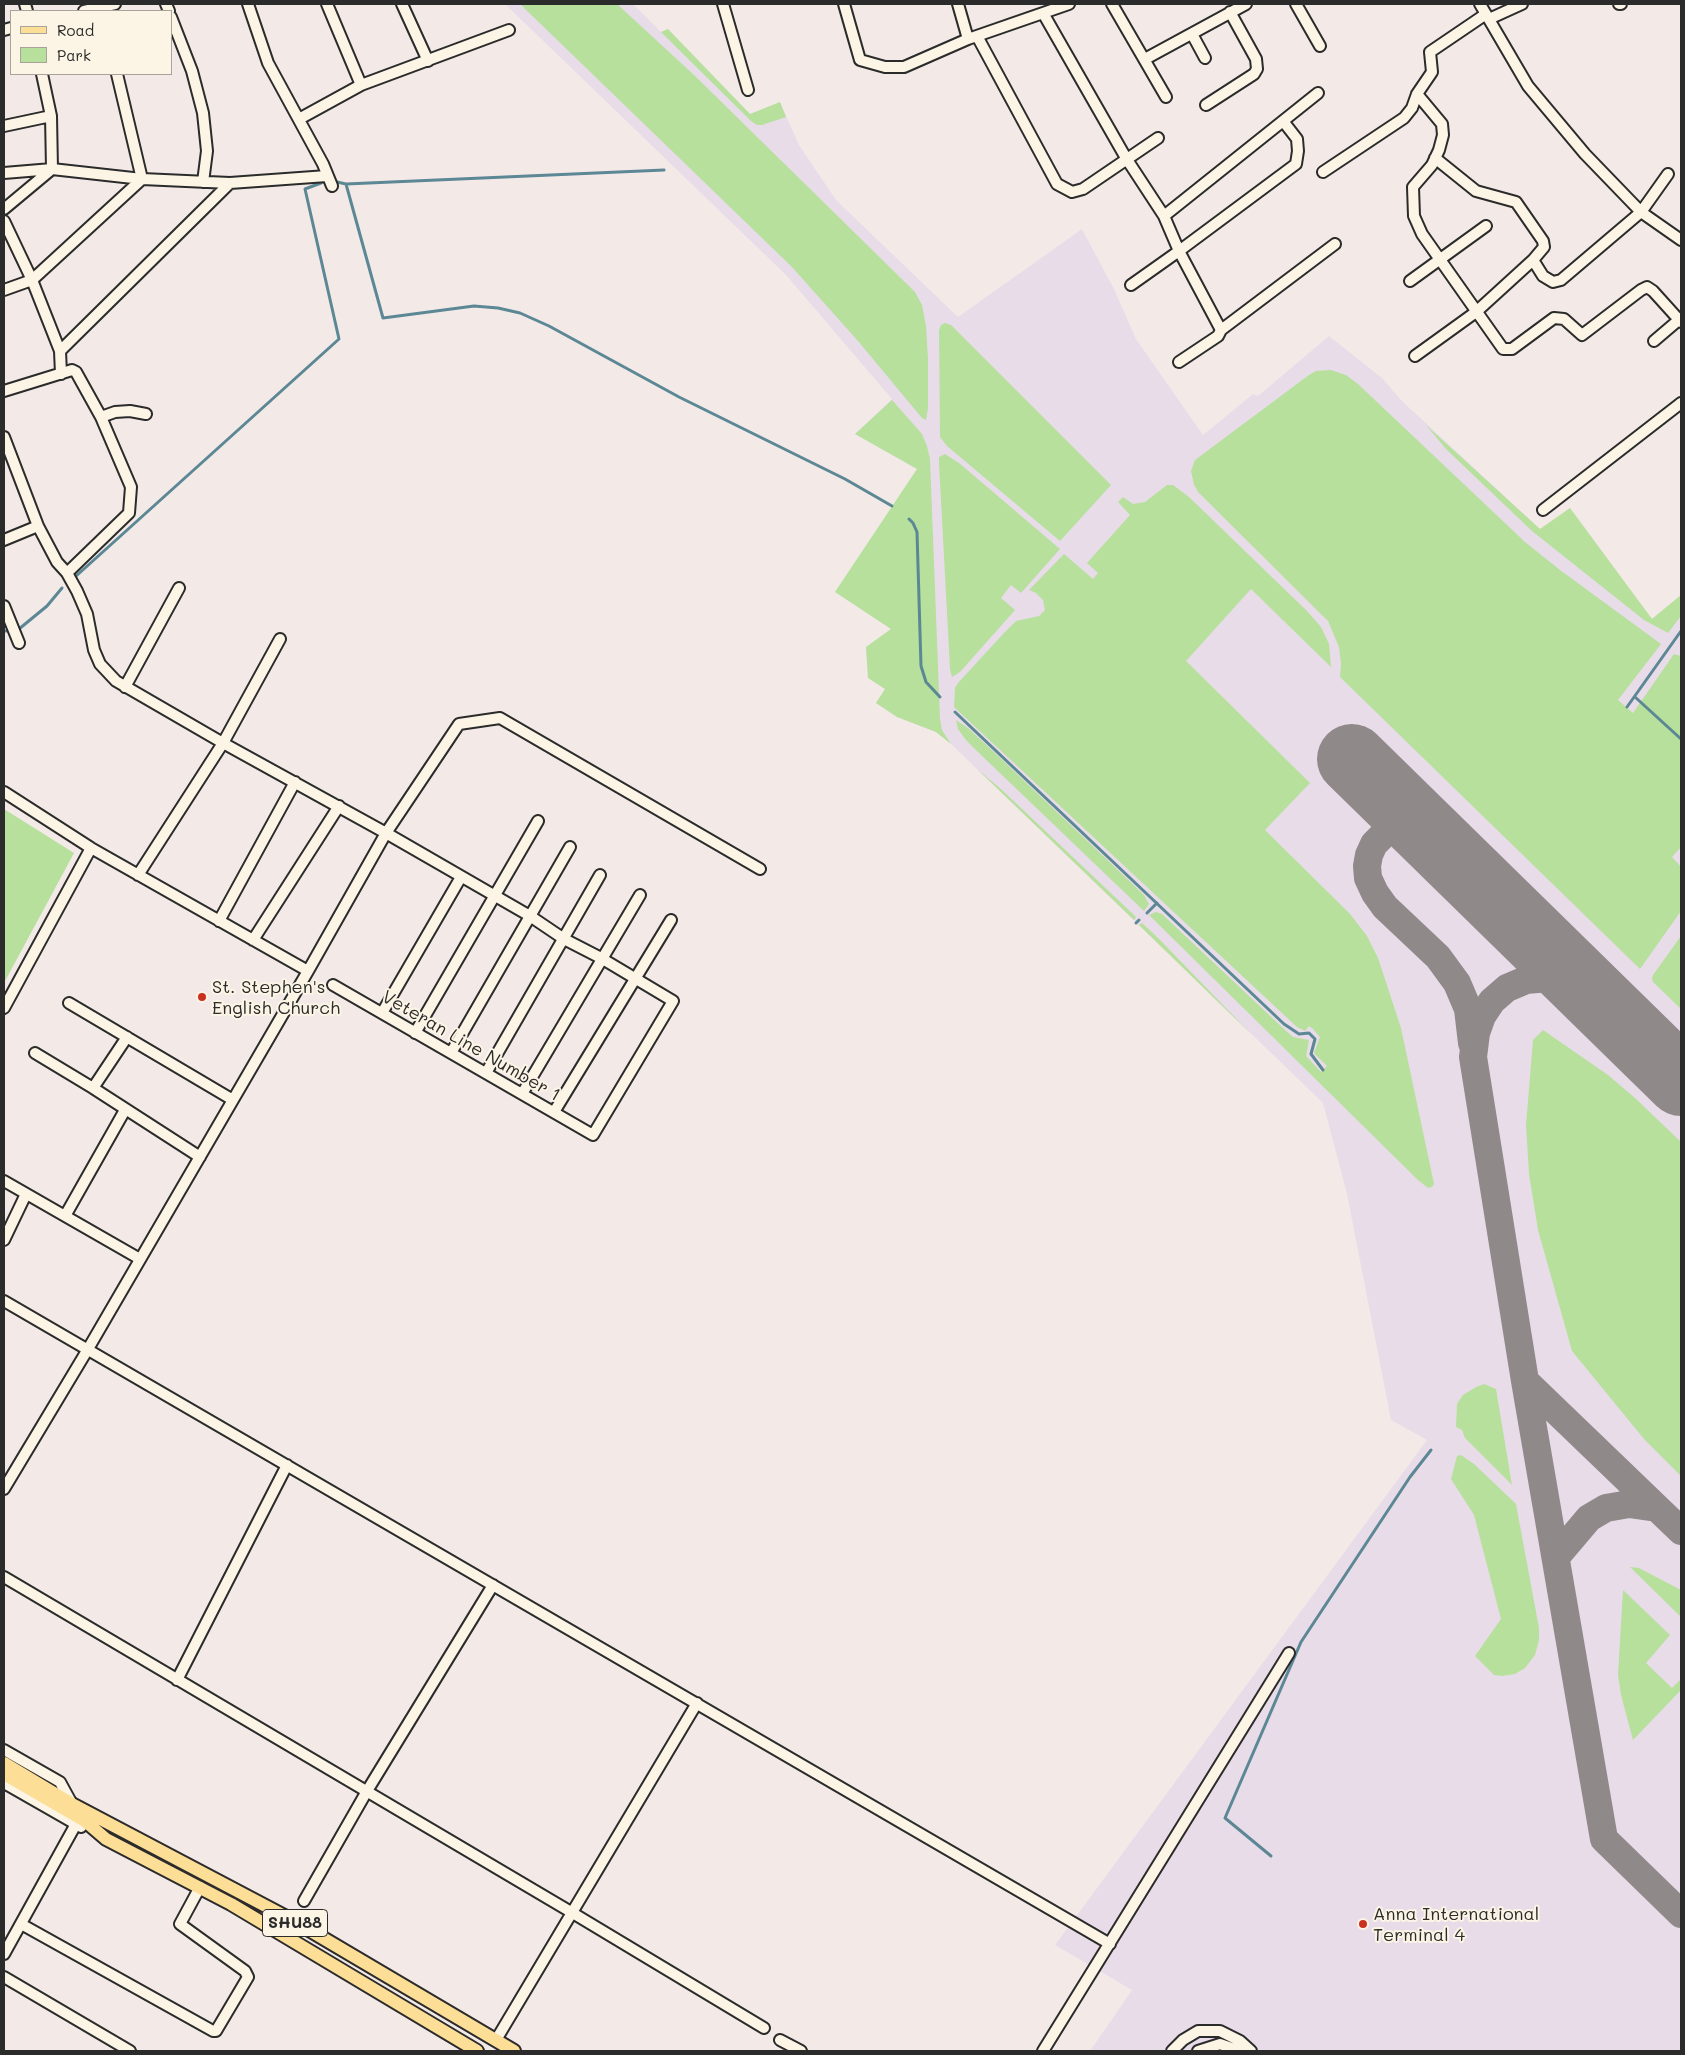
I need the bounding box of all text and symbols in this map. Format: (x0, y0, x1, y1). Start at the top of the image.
legend (10, 10, 172, 75)
text: Road (57, 20, 94, 40)
text: Park (57, 45, 91, 65)
place label: St. Stephen's English Church (212, 976, 340, 1019)
street label: Veteran Line Number 1 (378, 986, 564, 1106)
marker: St. Stephen's English Church (196, 991, 208, 1003)
place label: Anna International Terminal 4 (1373, 1903, 1539, 1946)
road number: SHU88 (262, 1910, 328, 1936)
marker: Anna International Terminal 4 (1357, 1918, 1369, 1930)

